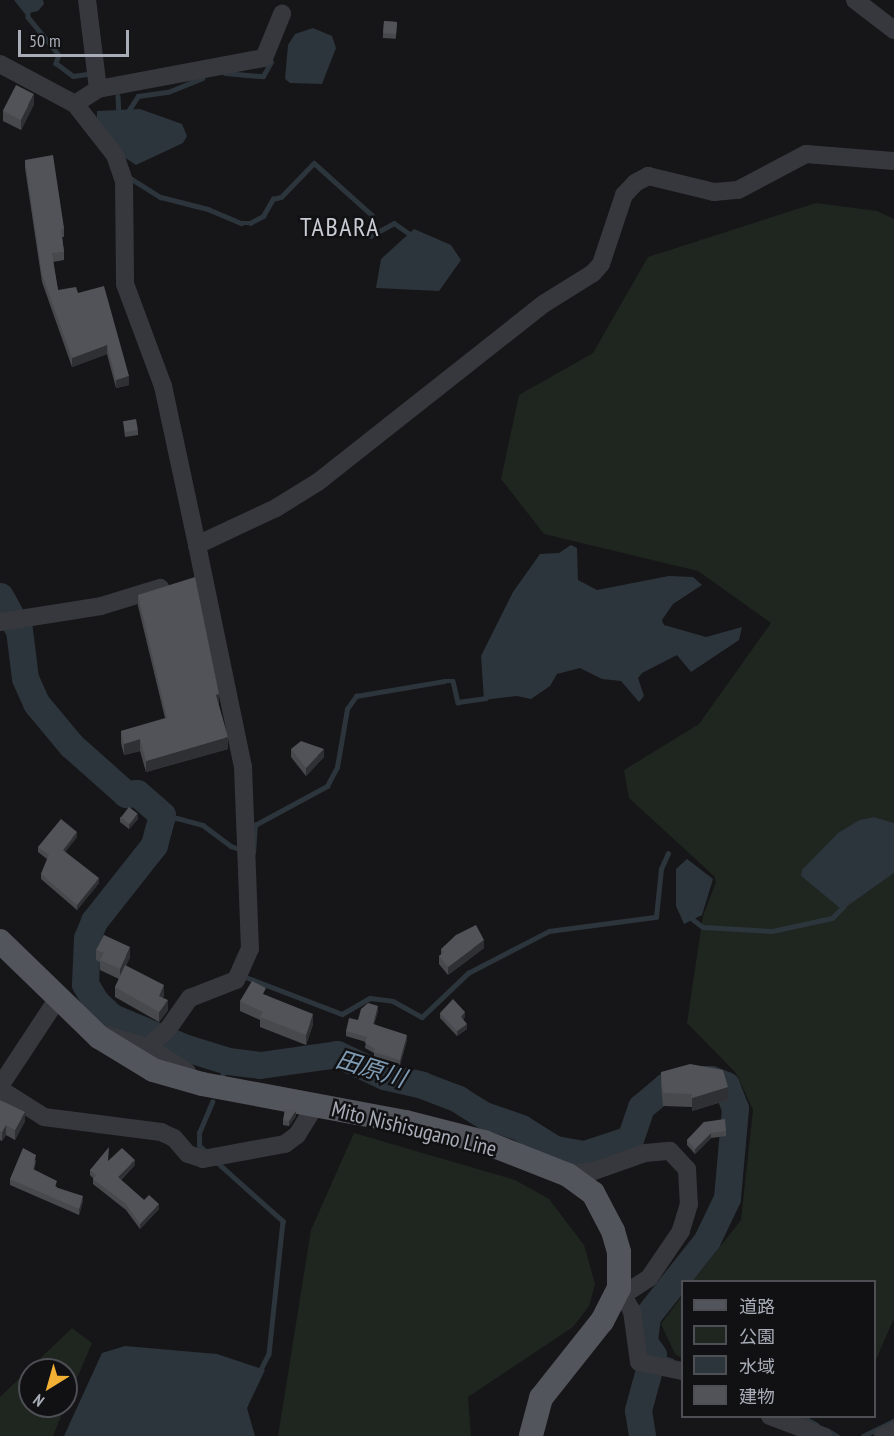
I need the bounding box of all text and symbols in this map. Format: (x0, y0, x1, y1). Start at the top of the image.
scale bar (21, 18, 132, 56)
text: 50 m (29, 29, 61, 52)
district label: TABARA (300, 211, 380, 243)
water label: 田原川 (332, 1045, 410, 1093)
street label: Mito Nishisugano Line (329, 1096, 499, 1162)
legend (681, 1280, 876, 1418)
text: 道路 (739, 1295, 775, 1318)
text: 公園 (739, 1325, 775, 1348)
text: 水域 (739, 1355, 775, 1378)
north arrow (18, 1358, 78, 1418)
text: 建物 (739, 1385, 775, 1408)
text: N (29, 1390, 48, 1411)

